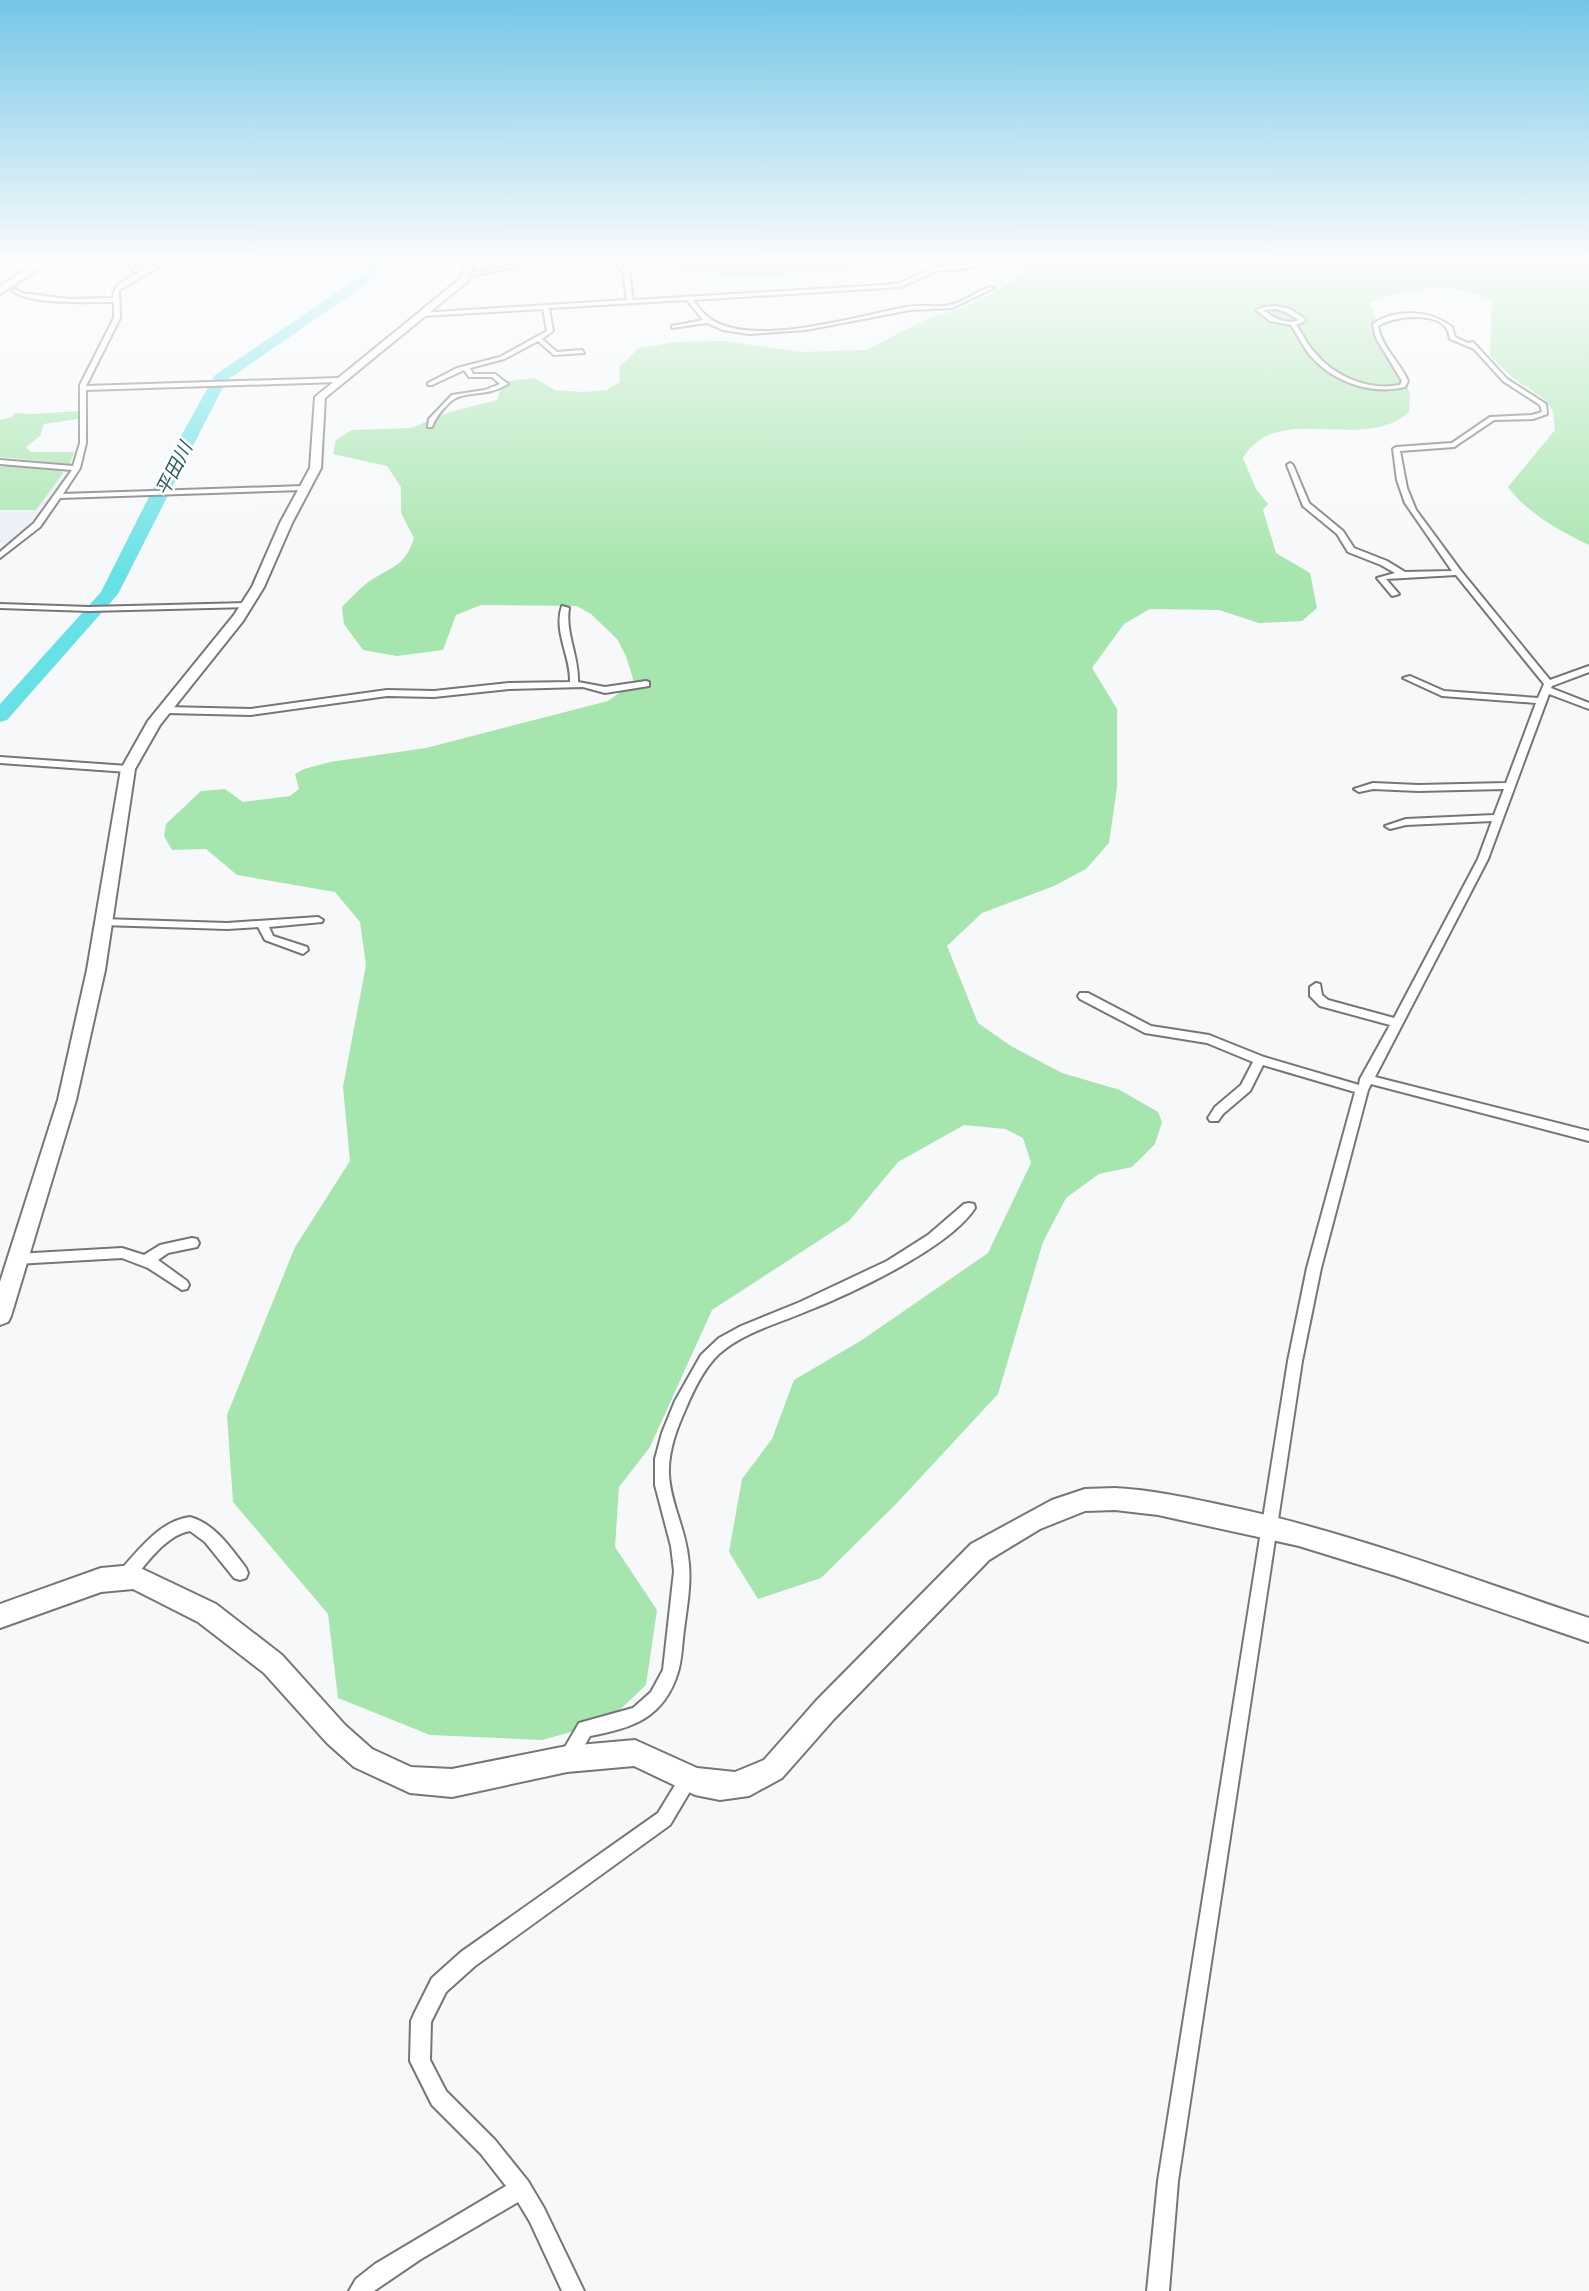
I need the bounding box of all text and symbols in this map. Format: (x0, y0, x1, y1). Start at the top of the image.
water label: 平田川 (151, 437, 198, 500)

